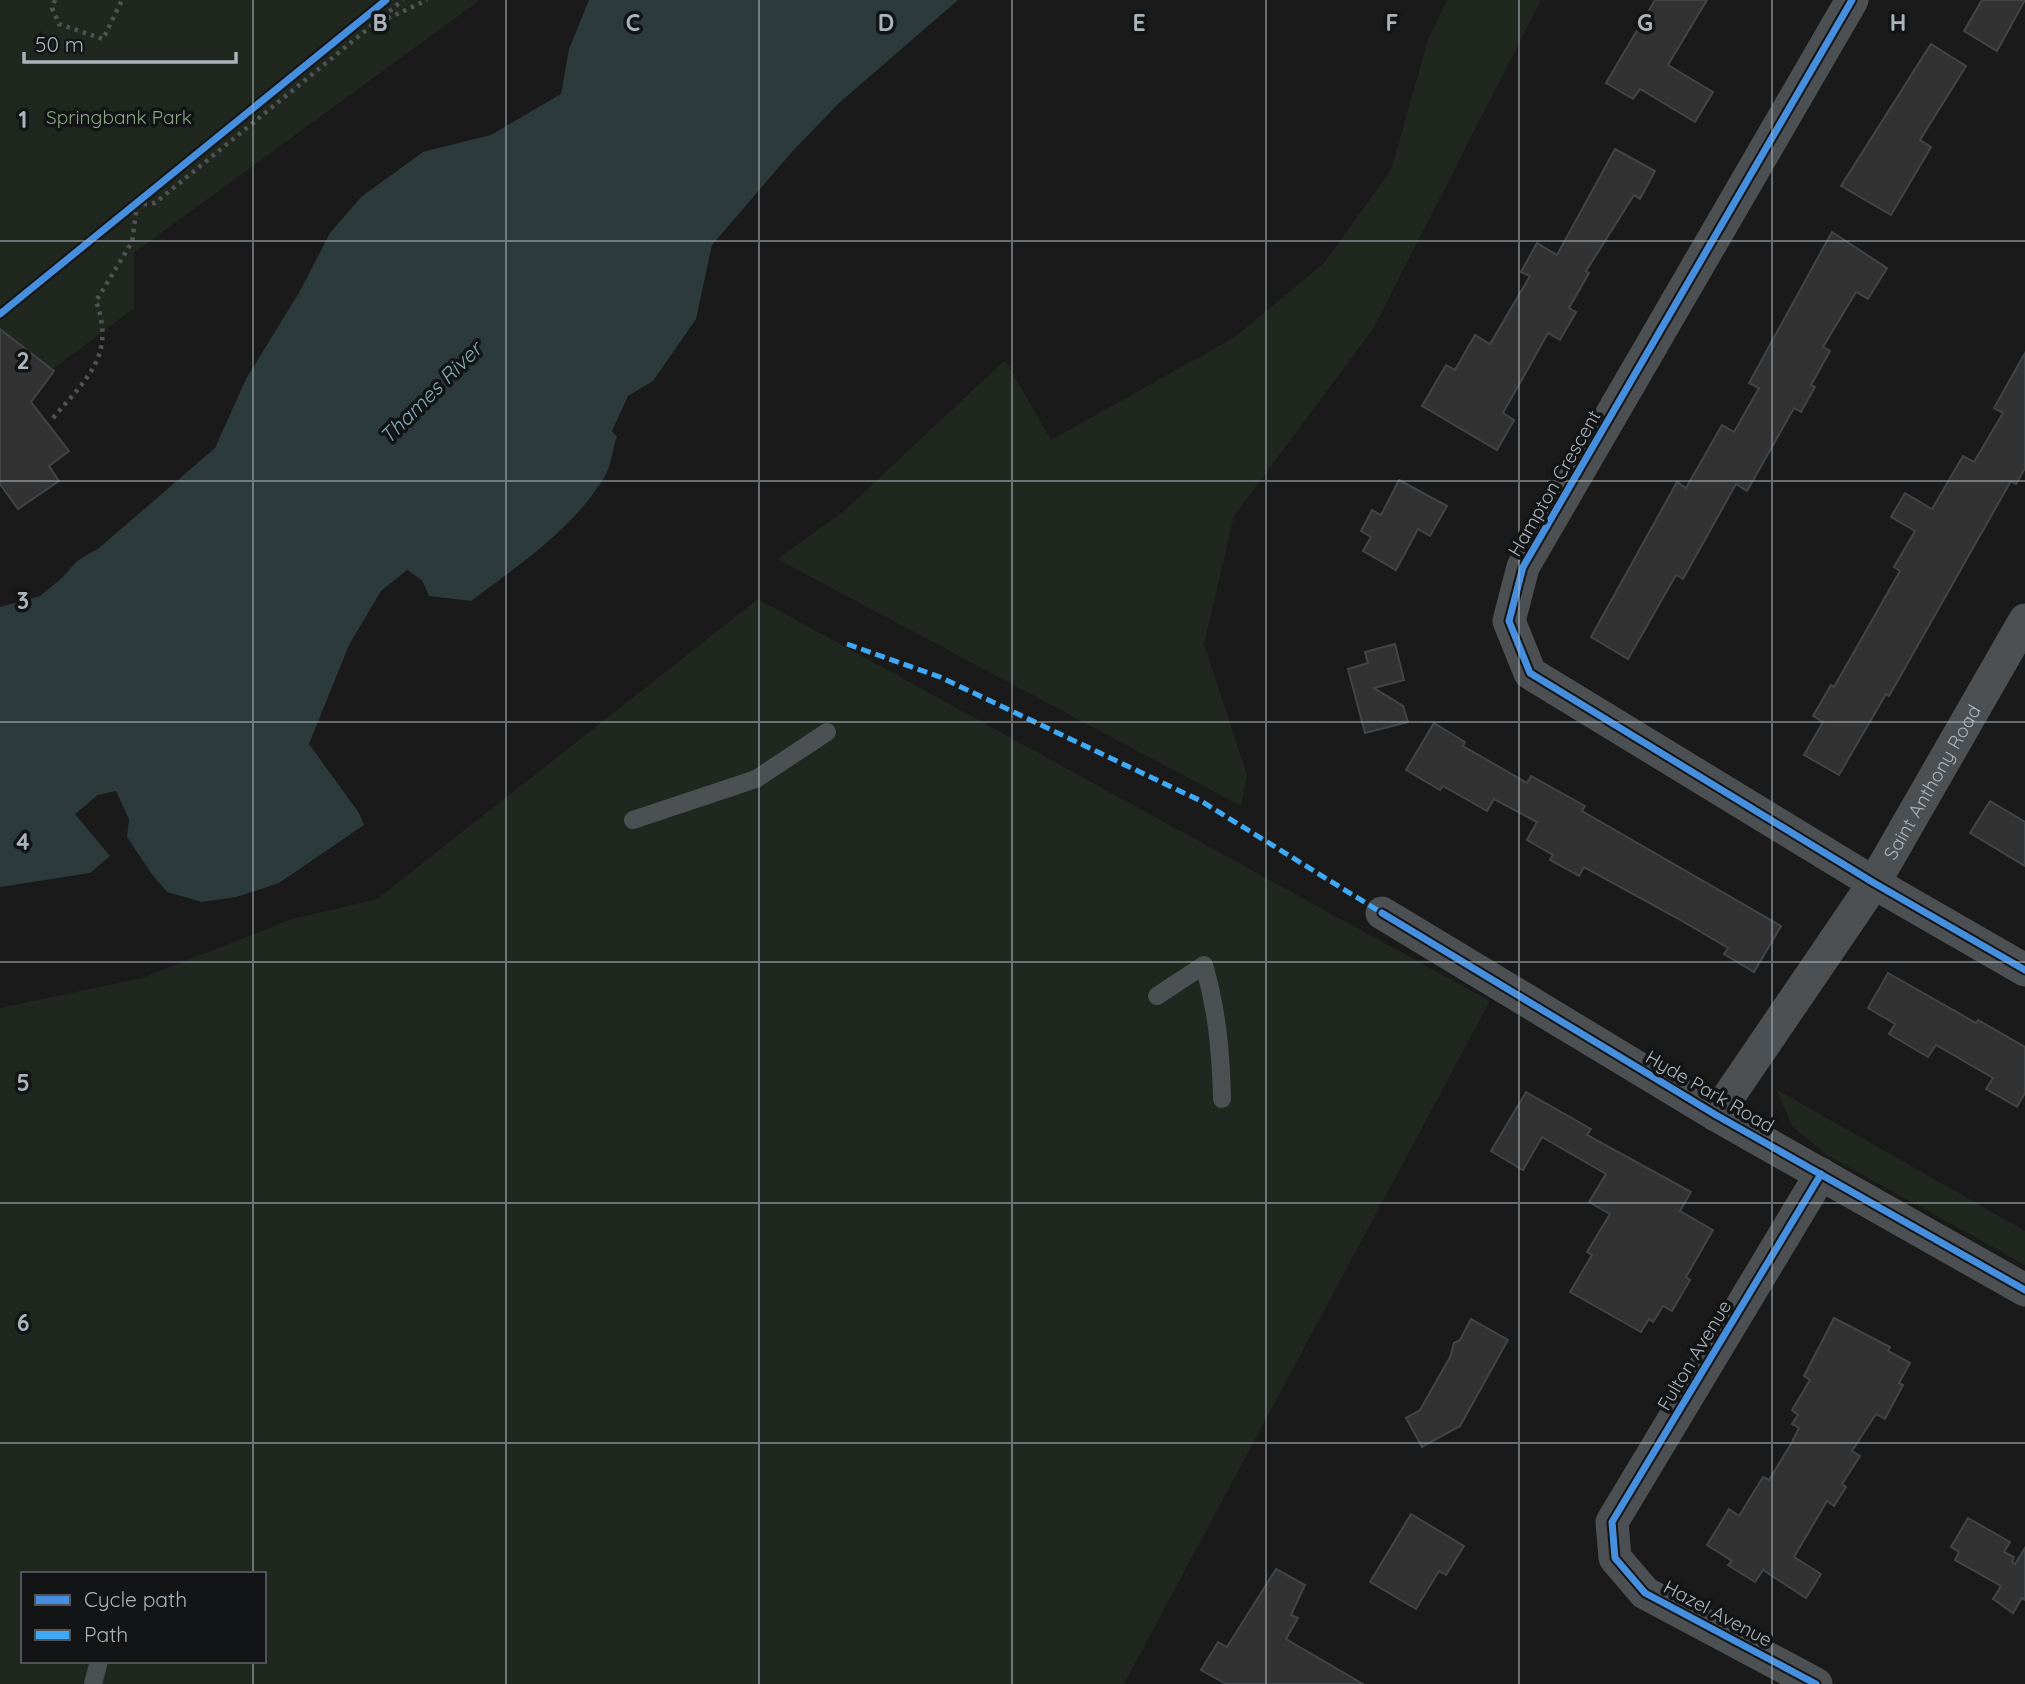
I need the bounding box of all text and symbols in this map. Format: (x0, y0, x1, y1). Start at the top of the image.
text: B (372, 8, 388, 37)
text: C (626, 8, 640, 37)
text: D (878, 8, 894, 37)
text: E (1132, 8, 1146, 37)
text: F (1386, 8, 1398, 37)
text: G (1637, 8, 1653, 37)
text: H (1890, 8, 1906, 37)
scale bar (24, 21, 236, 65)
text: 50 m (35, 31, 84, 57)
text: 1 (19, 105, 27, 134)
park label: Springbank Park (46, 105, 192, 129)
water label: Thames River (374, 334, 489, 449)
text: 2 (16, 346, 30, 375)
street label: Hampton Crescent (1502, 406, 1606, 560)
text: 3 (17, 586, 29, 615)
street label: Saint Anthony Road (1878, 700, 1986, 864)
text: 4 (16, 827, 30, 856)
street label: Hyde Park Road (1641, 1045, 1779, 1137)
text: 5 (16, 1068, 30, 1097)
street label: Fulton Avenue (1652, 1295, 1736, 1415)
text: 6 (17, 1308, 29, 1337)
legend (21, 1572, 266, 1663)
street label: Hazel Avenue (1660, 1574, 1776, 1652)
text: Cycle path (84, 1586, 187, 1612)
text: Path (84, 1621, 128, 1647)

